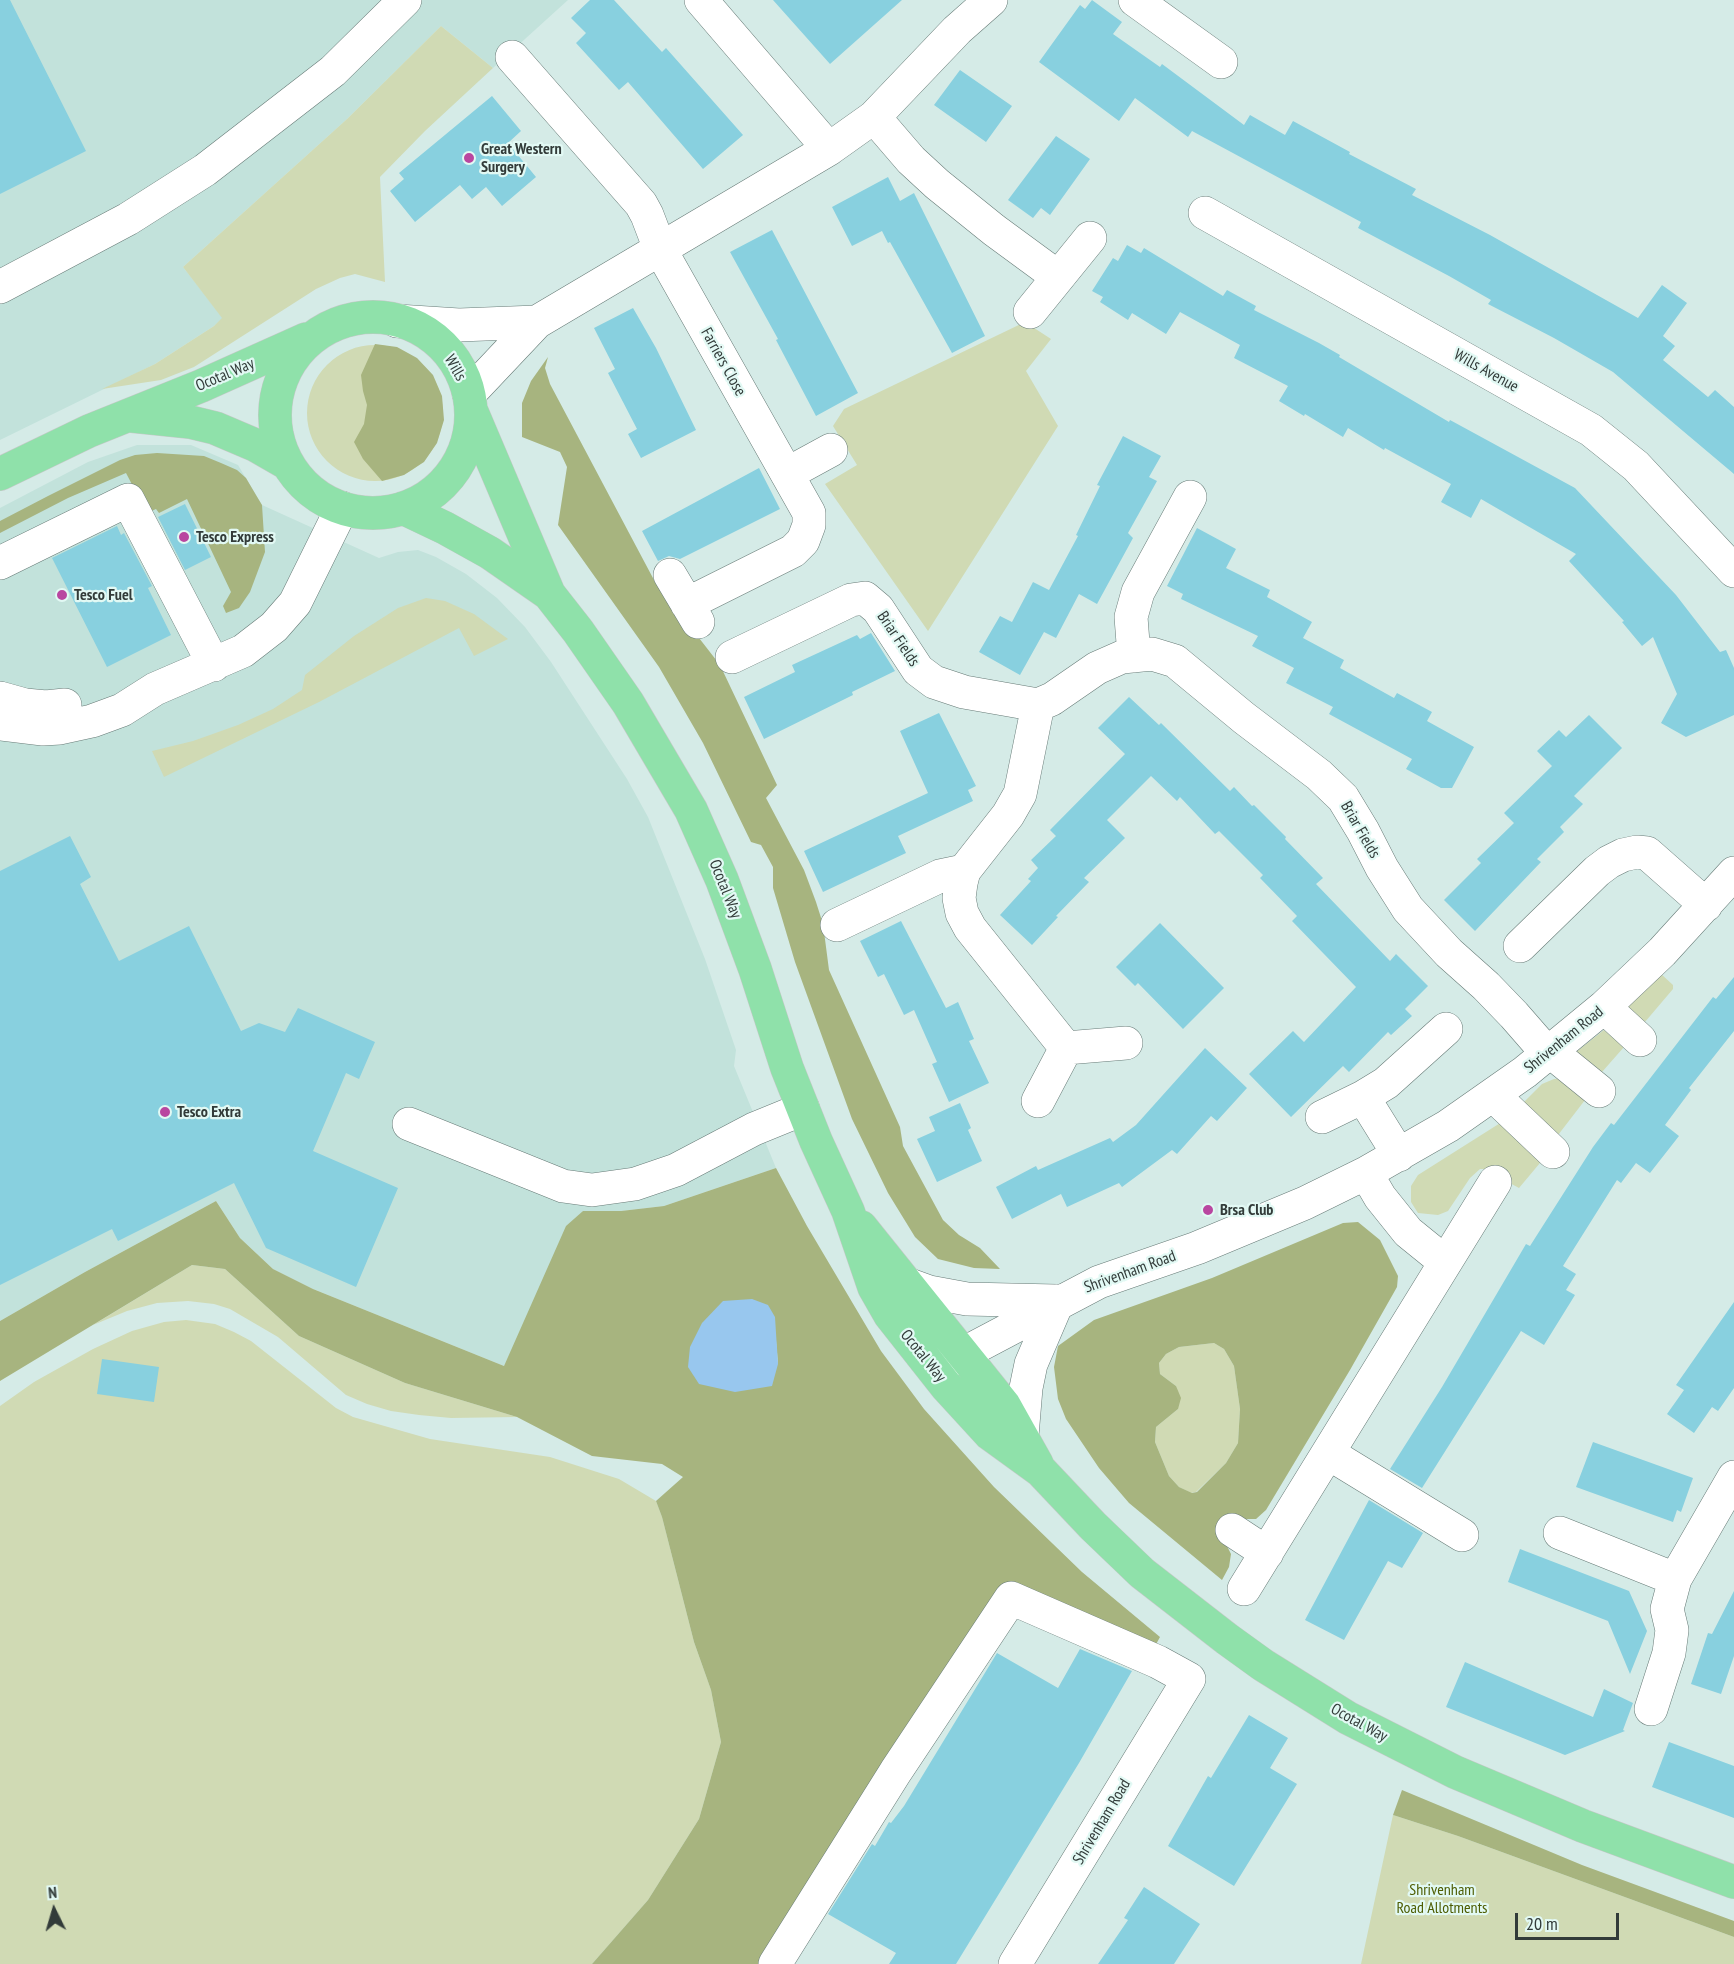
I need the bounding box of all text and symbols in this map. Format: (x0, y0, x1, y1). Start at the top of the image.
place label: Great Western Surgery (481, 139, 562, 177)
marker: Great Western Surgery (462, 151, 476, 165)
street label: Farriers Close (696, 325, 750, 399)
street label: Wills Avenue (1450, 345, 1522, 397)
street label: Wills (440, 351, 470, 385)
street label: Ocotal Way (193, 354, 257, 396)
place label: Tesco Express (196, 527, 274, 547)
marker: Tesco Express (177, 530, 191, 544)
place label: Tesco Fuel (74, 585, 133, 605)
marker: Tesco Fuel (55, 588, 69, 602)
street label: Briar Fields (873, 608, 923, 670)
street label: Briar Fields (1336, 798, 1384, 862)
street label: Ocotal Way (705, 857, 745, 921)
street label: Shrivenham Road (1521, 1002, 1607, 1078)
place label: Tesco Extra (177, 1102, 241, 1122)
marker: Tesco Extra (158, 1105, 172, 1119)
place label: Brsa Club (1220, 1200, 1273, 1220)
marker: Brsa Club (1201, 1203, 1215, 1217)
street label: Shrivenham Road (1082, 1247, 1178, 1297)
street label: Ocotal Way (896, 1326, 950, 1386)
street label: Ocotal Way (1327, 1700, 1391, 1746)
street label: Shrivenham Road (1069, 1776, 1135, 1868)
north arrow (24, 1880, 84, 1940)
park label: Shrivenham Road Allotments (1397, 1880, 1487, 1918)
text: N (47, 1882, 58, 1902)
scale bar (1518, 1901, 1622, 1939)
text: 20 m (1526, 1912, 1558, 1935)

